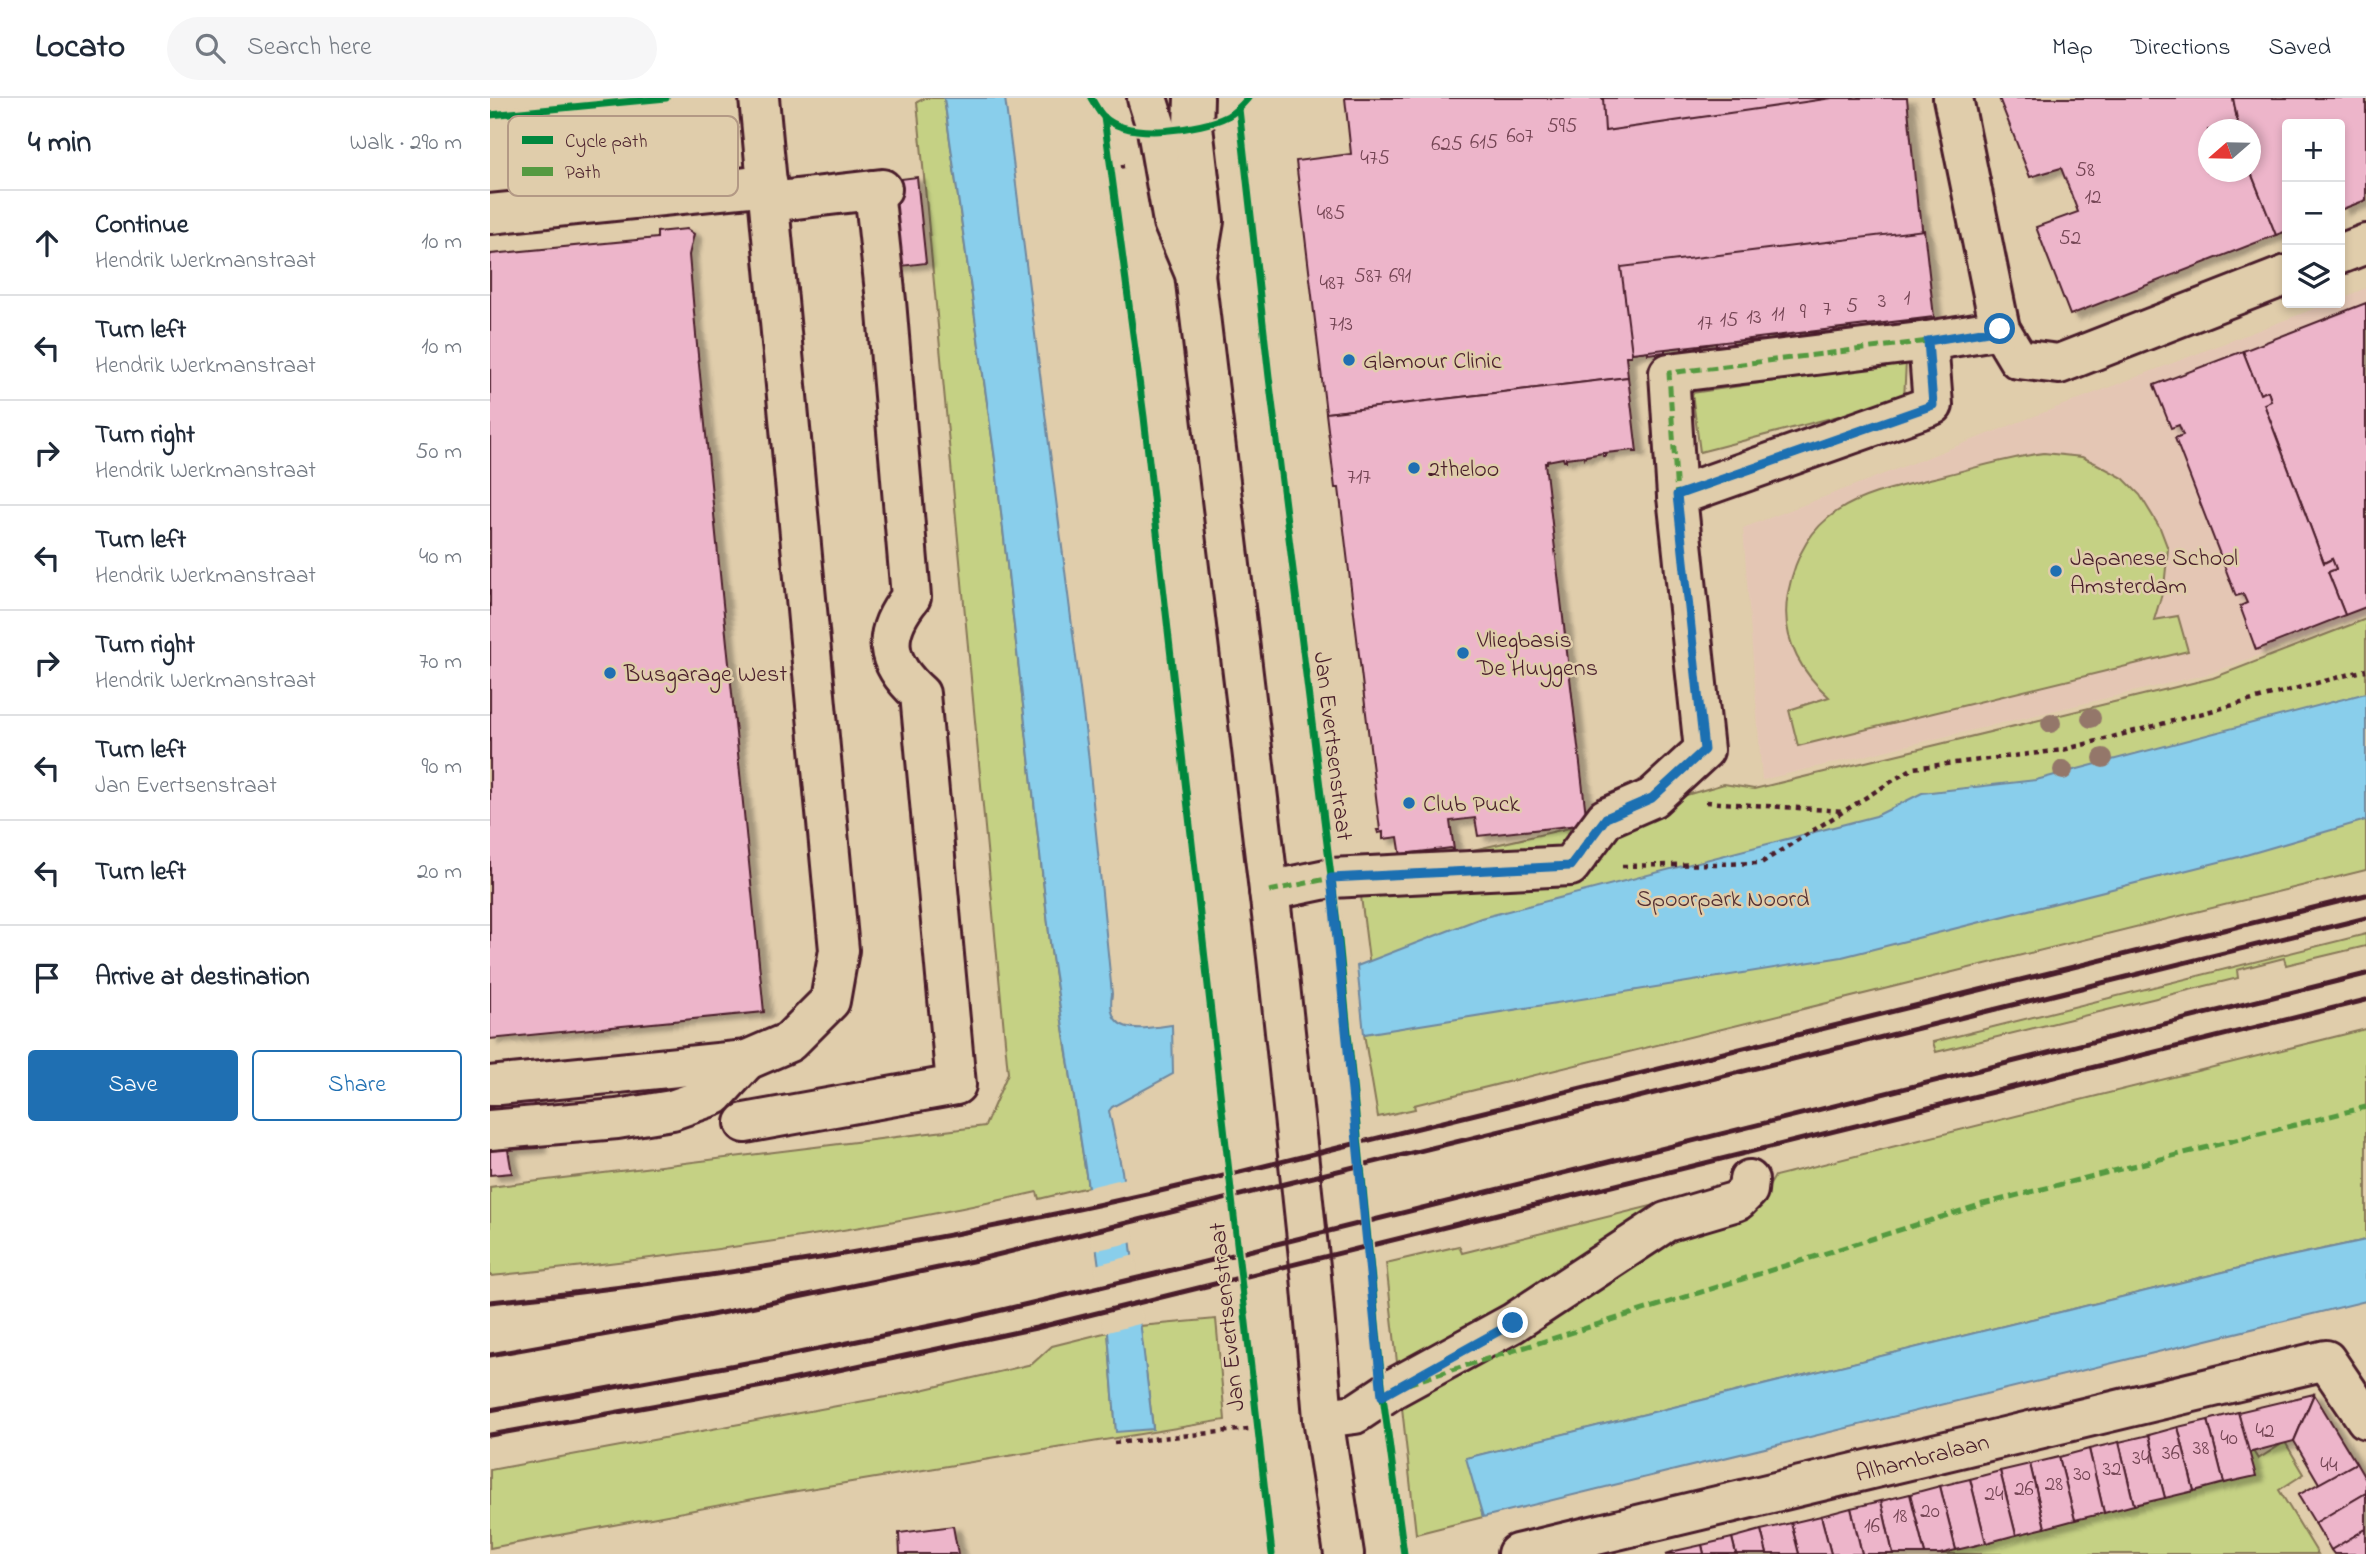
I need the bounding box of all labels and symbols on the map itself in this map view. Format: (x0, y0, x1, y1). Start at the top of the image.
house number: 595 (1547, 112, 1577, 142)
legend (508, 116, 738, 196)
north arrow (2198, 119, 2261, 182)
house number: 607 (1507, 122, 1534, 152)
house number: 615 (1470, 128, 1498, 158)
text: Cycle path (565, 129, 647, 157)
house number: 625 (1431, 130, 1463, 160)
house number: 475 (1360, 144, 1390, 174)
house number: 58 (2075, 156, 2095, 186)
text: Path (565, 160, 601, 187)
house number: 12 (2084, 183, 2102, 213)
house number: 485 (1317, 199, 1345, 229)
house number: 52 (2059, 224, 2081, 254)
house number: 587 (1354, 262, 1383, 292)
house number: 691 (1389, 262, 1411, 292)
house number: 487 (1319, 269, 1345, 299)
house number: 1 (1904, 284, 1911, 314)
house number: 3 (1878, 287, 1886, 317)
house number: 5 (1846, 292, 1858, 322)
house number: 7 (1823, 295, 1832, 325)
house number: 9 (1800, 298, 1807, 328)
house number: 11 (1771, 300, 1785, 330)
house number: 13 (1746, 303, 1762, 333)
house number: 15 (1720, 306, 1738, 336)
house number: 17 (1697, 309, 1713, 339)
house number: 713 (1329, 310, 1353, 340)
route start (1984, 313, 2015, 344)
place label: Glamour Clinic (1363, 345, 1502, 380)
marker: Glamour Clinic (1341, 352, 1357, 368)
place label: 2theloo (1428, 453, 1499, 488)
marker: 2theloo (1406, 460, 1422, 476)
house number: 717 (1347, 463, 1371, 493)
place label: Japanese School Amsterdam (2070, 542, 2238, 605)
marker: Japanese School Amsterdam (2048, 563, 2064, 579)
place label: Vliegbasis De Huygens (1476, 624, 1598, 688)
marker: Vliegbasis De Huygens (1455, 645, 1471, 661)
street label: Jan Evertsenstraat (1303, 650, 1360, 843)
place label: Busgarage West (623, 658, 787, 693)
marker: Busgarage West (602, 665, 618, 681)
place label: Club Puck (1423, 788, 1520, 823)
marker: Club Puck (1401, 795, 1417, 811)
park label: Spoorpark Noord (1637, 883, 1810, 918)
street label: Jan Evertsenstraat (1201, 1221, 1256, 1413)
route end (1497, 1307, 1528, 1338)
house number: 42 (2255, 1417, 2275, 1447)
house number: 40 (2220, 1424, 2238, 1454)
street label: Alhambralaan (1852, 1426, 1993, 1493)
house number: 38 (2193, 1434, 2209, 1464)
house number: 36 (2162, 1439, 2180, 1469)
house number: 34 (2132, 1444, 2150, 1474)
house number: 44 (2320, 1451, 2338, 1481)
house number: 32 (2102, 1455, 2122, 1485)
house number: 30 (2073, 1460, 2091, 1490)
house number: 28 (2045, 1470, 2063, 1500)
house number: 26 (2014, 1475, 2034, 1505)
house number: 24 (1984, 1480, 2004, 1510)
house number: 20 (1920, 1497, 1940, 1527)
house number: 18 (1893, 1502, 1907, 1532)
house number: 16 (1864, 1512, 1880, 1542)

